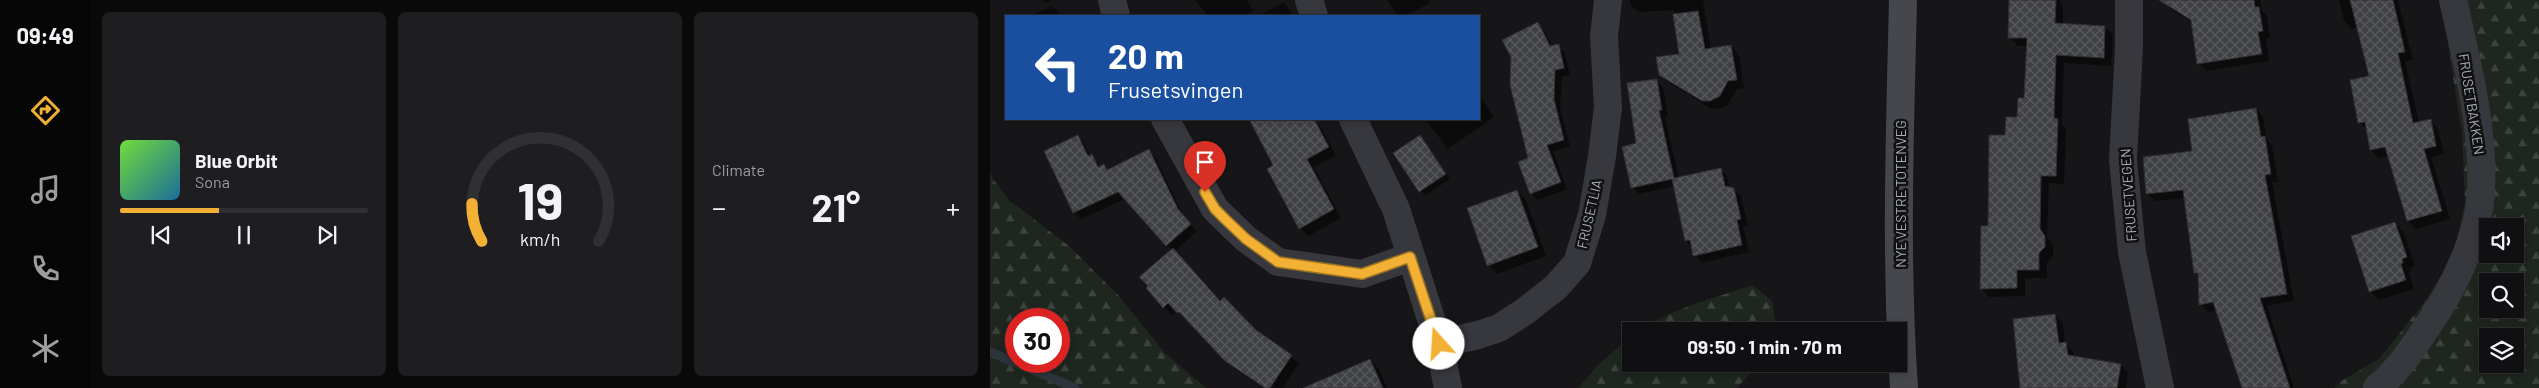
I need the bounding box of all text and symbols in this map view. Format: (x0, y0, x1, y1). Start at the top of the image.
text: 09:49 (16, 22, 74, 48)
text: 20 m (1108, 34, 1184, 76)
icon: left (1025, 35, 1090, 100)
street label: FRUSETBAKKEN (2456, 52, 2488, 156)
text: Frusetsvingen (1108, 76, 1243, 102)
icon: directions (28, 93, 63, 128)
street label: NYE VESTRE TOTENVEG (1892, 120, 1909, 268)
pin (1184, 141, 1226, 192)
icon: arrive (1191, 148, 1219, 176)
street label: FRUSETVEGEN (2116, 148, 2140, 242)
text: Blue Orbit (195, 149, 278, 172)
text: Climate (712, 160, 765, 179)
text: 19 (517, 168, 563, 230)
icon: music (28, 172, 63, 207)
text: Sona (195, 172, 230, 191)
street label: FRUSETLIA (1573, 177, 1605, 250)
text: 21° (812, 184, 860, 230)
text: − (712, 190, 726, 224)
text: + (946, 190, 960, 224)
map controls (2479, 218, 2524, 373)
button: sound (2479, 218, 2524, 263)
icon: previous (147, 221, 175, 249)
icon: pause (230, 221, 258, 249)
icon: next (313, 221, 341, 249)
text: km/h (520, 228, 560, 250)
icon: phone (28, 251, 63, 286)
button: search (2479, 273, 2524, 318)
speed limit sign: 30 (1005, 308, 1070, 373)
position arrow (1412, 317, 1464, 369)
button: layers (2479, 328, 2524, 373)
icon: climate (28, 331, 63, 366)
text: 09:50 · 1 min · 70 m (1687, 335, 1842, 358)

